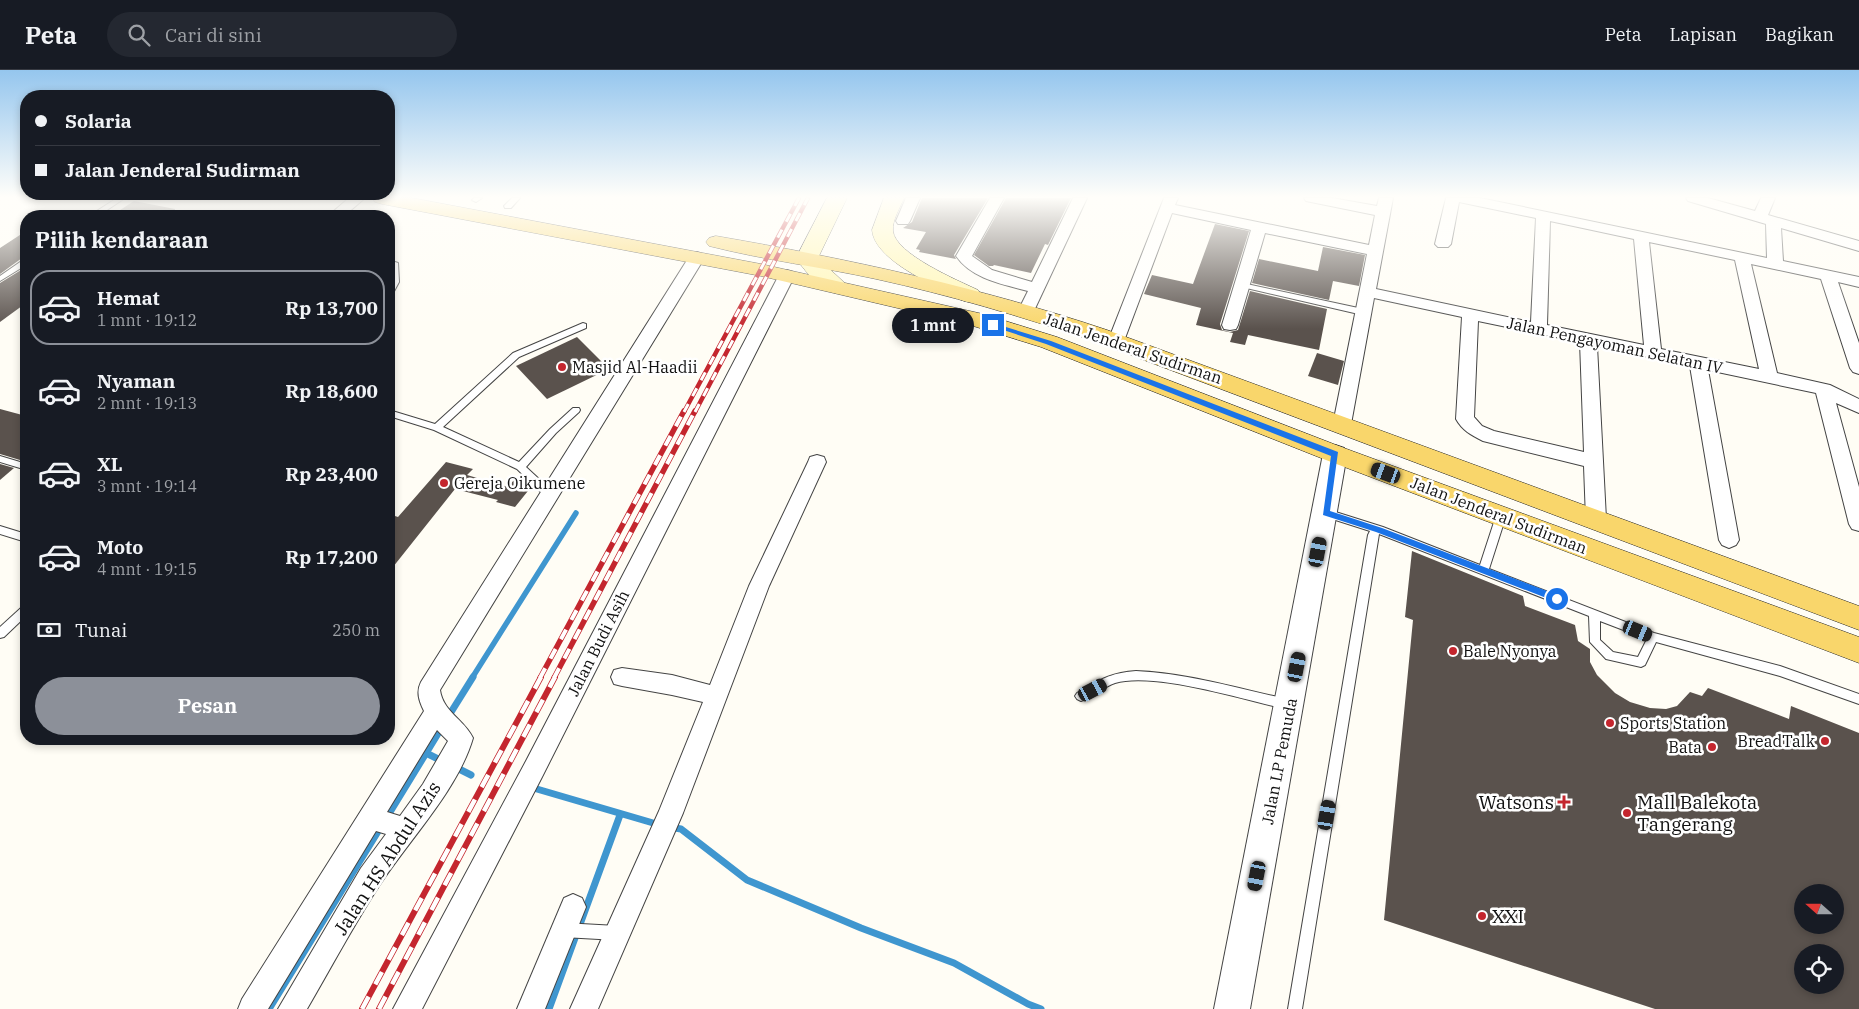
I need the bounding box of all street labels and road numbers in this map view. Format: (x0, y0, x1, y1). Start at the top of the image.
street label: Jalan Jenderal Sudirman (1041, 308, 1225, 388)
street label: Jalan Pengayoman Selatan IV (1505, 312, 1725, 378)
street label: Jalan Jenderal Sudirman (1408, 472, 1590, 558)
street label: Jalan Budi Asih (563, 587, 633, 699)
street label: Jalan LP Pemuda (1257, 696, 1301, 826)
street label: Jalan HS Abdul Azis (328, 777, 446, 939)

